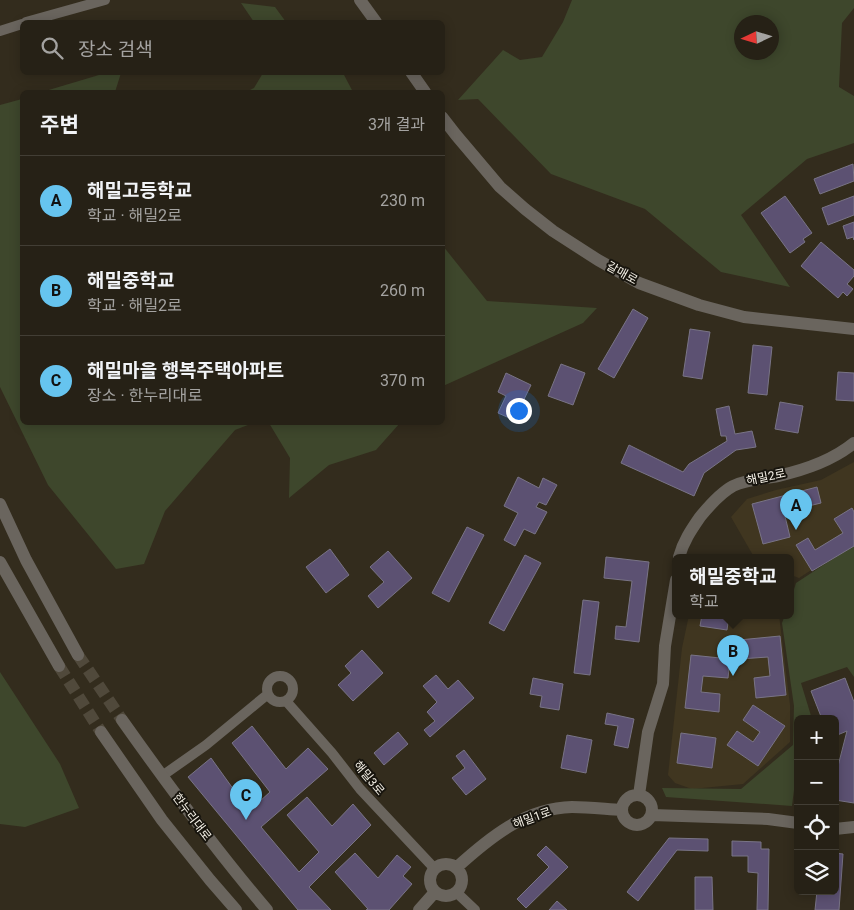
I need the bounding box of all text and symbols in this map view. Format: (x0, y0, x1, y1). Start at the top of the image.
north arrow (734, 15, 779, 60)
search box (20, 20, 445, 75)
icon: search (38, 34, 66, 62)
text: 장소 검색 (78, 38, 153, 61)
text: 주변 (40, 113, 79, 137)
text: 3개 결과 (368, 115, 425, 134)
text: 해밀고등학교 (87, 179, 192, 202)
text: A (51, 191, 61, 210)
text: 230 m (380, 191, 425, 210)
text: 학교 · 해밀2로 (87, 206, 182, 225)
street label: 갈매로 (604, 259, 640, 287)
text: 해밀중학교 (87, 269, 174, 292)
text: B (51, 281, 61, 300)
text: 260 m (380, 281, 425, 300)
text: 학교 · 해밀2로 (87, 296, 182, 315)
text: 해밀마을 행복주택아파트 (87, 359, 284, 382)
text: C (51, 371, 61, 390)
text: 370 m (380, 371, 425, 390)
text: 장소 · 한누리대로 (87, 386, 202, 405)
your location (506, 398, 532, 424)
street label: 해밀2로 (745, 466, 787, 488)
pin: A (780, 489, 812, 530)
popup (672, 554, 794, 619)
text: 해밀중학교 (689, 565, 777, 588)
text: 학교 (689, 592, 719, 611)
pin: B (717, 635, 749, 676)
map controls (794, 715, 839, 895)
button: + (794, 715, 839, 760)
street label: 해밀3로 (351, 758, 387, 798)
button: − (794, 760, 839, 805)
pin: C (230, 779, 262, 820)
street label: 한누리대로 (170, 791, 214, 843)
street label: 해밀1로 (511, 805, 553, 831)
button: locate (794, 805, 839, 850)
button: layers (794, 850, 839, 895)

